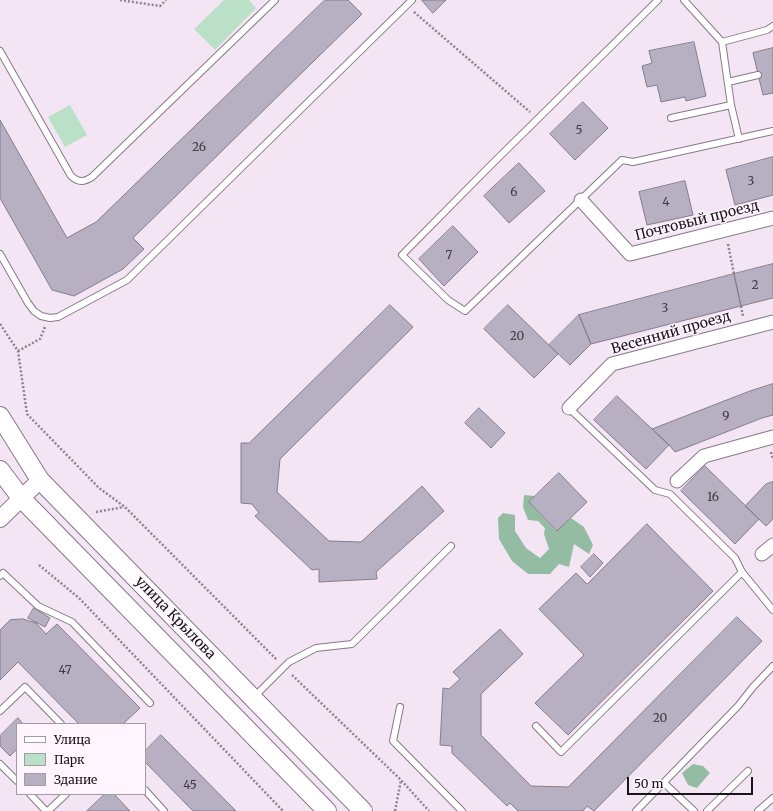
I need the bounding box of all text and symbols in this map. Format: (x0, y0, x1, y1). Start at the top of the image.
house number: 5 (575, 124, 583, 138)
house number: 26 (192, 141, 206, 155)
house number: 3 (748, 175, 754, 189)
house number: 6 (510, 186, 518, 200)
house number: 4 (662, 196, 670, 210)
street label: Почтовый проезд (633, 197, 761, 245)
house number: 7 (446, 249, 452, 263)
house number: 2 (751, 279, 759, 293)
house number: 3 (662, 302, 668, 316)
street label: Весенний проезд (609, 308, 733, 358)
house number: 20 (510, 330, 524, 344)
house number: 9 (722, 410, 730, 424)
house number: 16 (707, 491, 719, 505)
street label: улица Крылова (131, 573, 219, 663)
house number: 47 (58, 664, 72, 678)
house number: 20 (653, 712, 667, 726)
legend (16, 723, 146, 795)
text: Улица (54, 732, 91, 747)
text: Парк (54, 752, 85, 767)
scale bar (629, 769, 755, 795)
text: Здание (54, 772, 97, 787)
text: 50 m (634, 776, 663, 791)
house number: 45 (183, 779, 197, 793)

